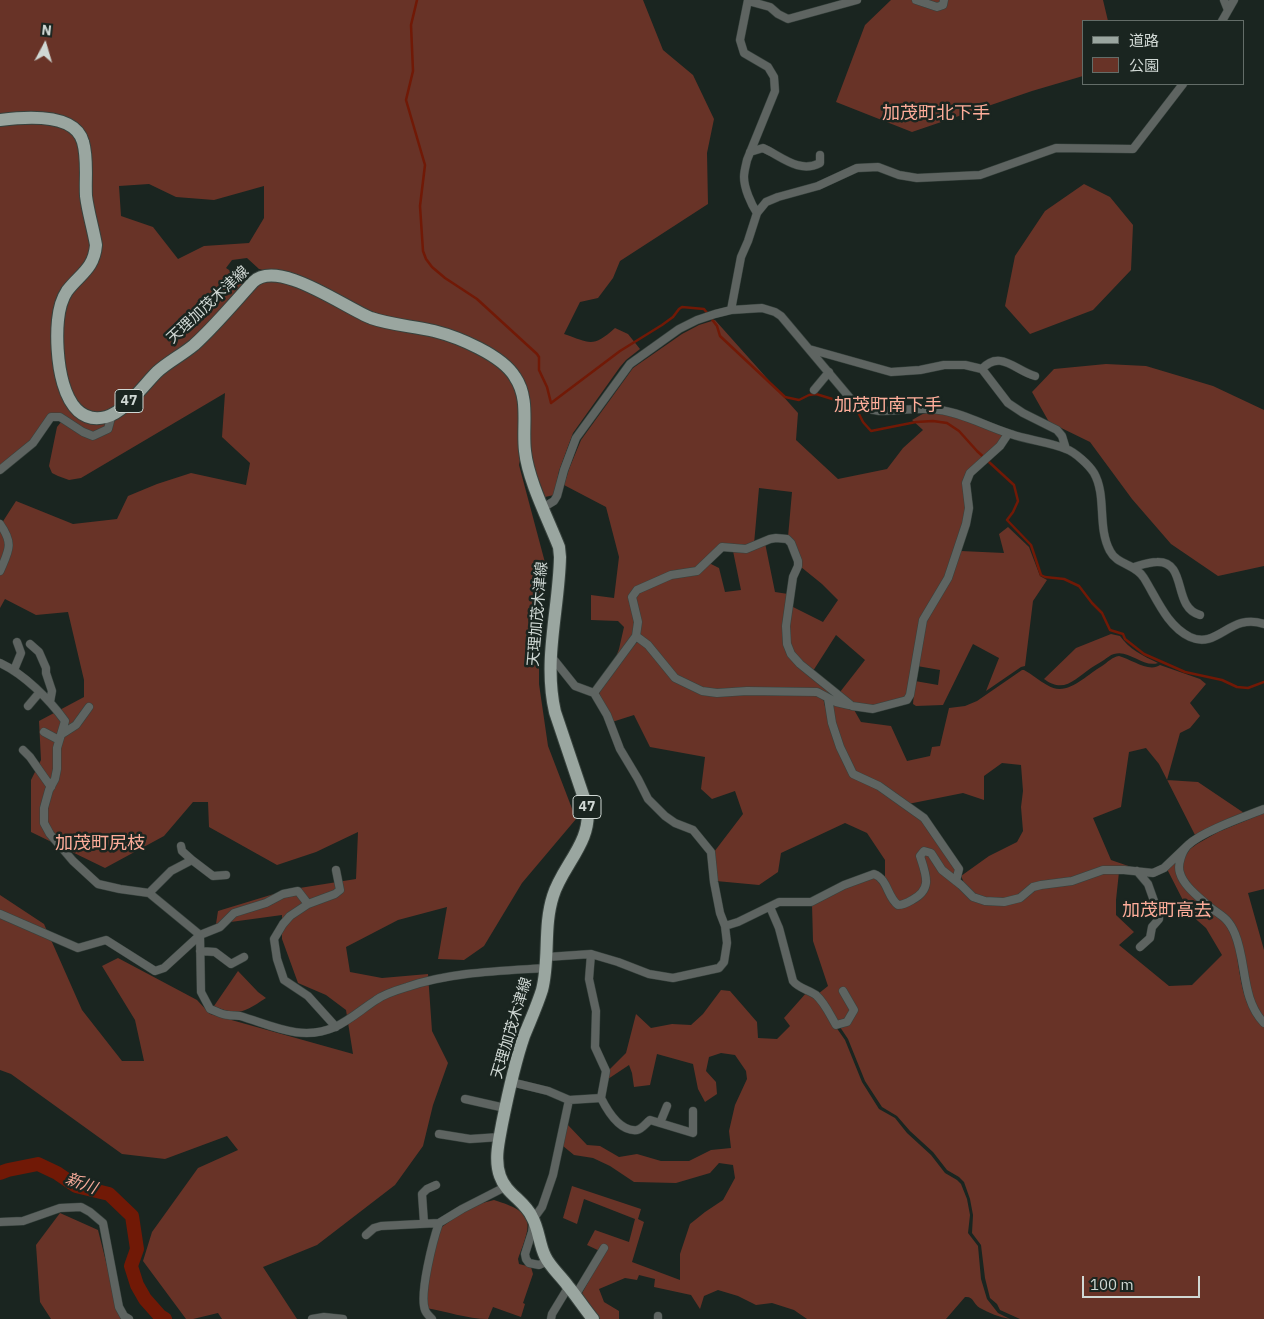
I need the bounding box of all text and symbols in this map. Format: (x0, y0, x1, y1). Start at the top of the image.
north arrow (20, 20, 70, 70)
legend (1082, 20, 1244, 85)
text: N (41, 21, 53, 40)
text: 道路 (1129, 31, 1159, 50)
text: 公園 (1129, 56, 1159, 75)
district label: 加茂町北下手 (882, 103, 990, 125)
street label: 天理加茂木津線 (163, 263, 253, 347)
road number: 47 (115, 390, 143, 412)
district label: 加茂町南下手 (834, 395, 942, 417)
street label: 天理加茂木津線 (524, 561, 552, 667)
road number: 47 (573, 796, 601, 819)
district label: 加茂町尻枝 (55, 833, 145, 855)
district label: 加茂町高去 (1122, 900, 1212, 922)
street label: 天理加茂木津線 (488, 975, 536, 1081)
water label: 新川 (63, 1170, 99, 1198)
scale bar (1084, 1266, 1202, 1298)
text: 100 m (1090, 1275, 1134, 1294)

